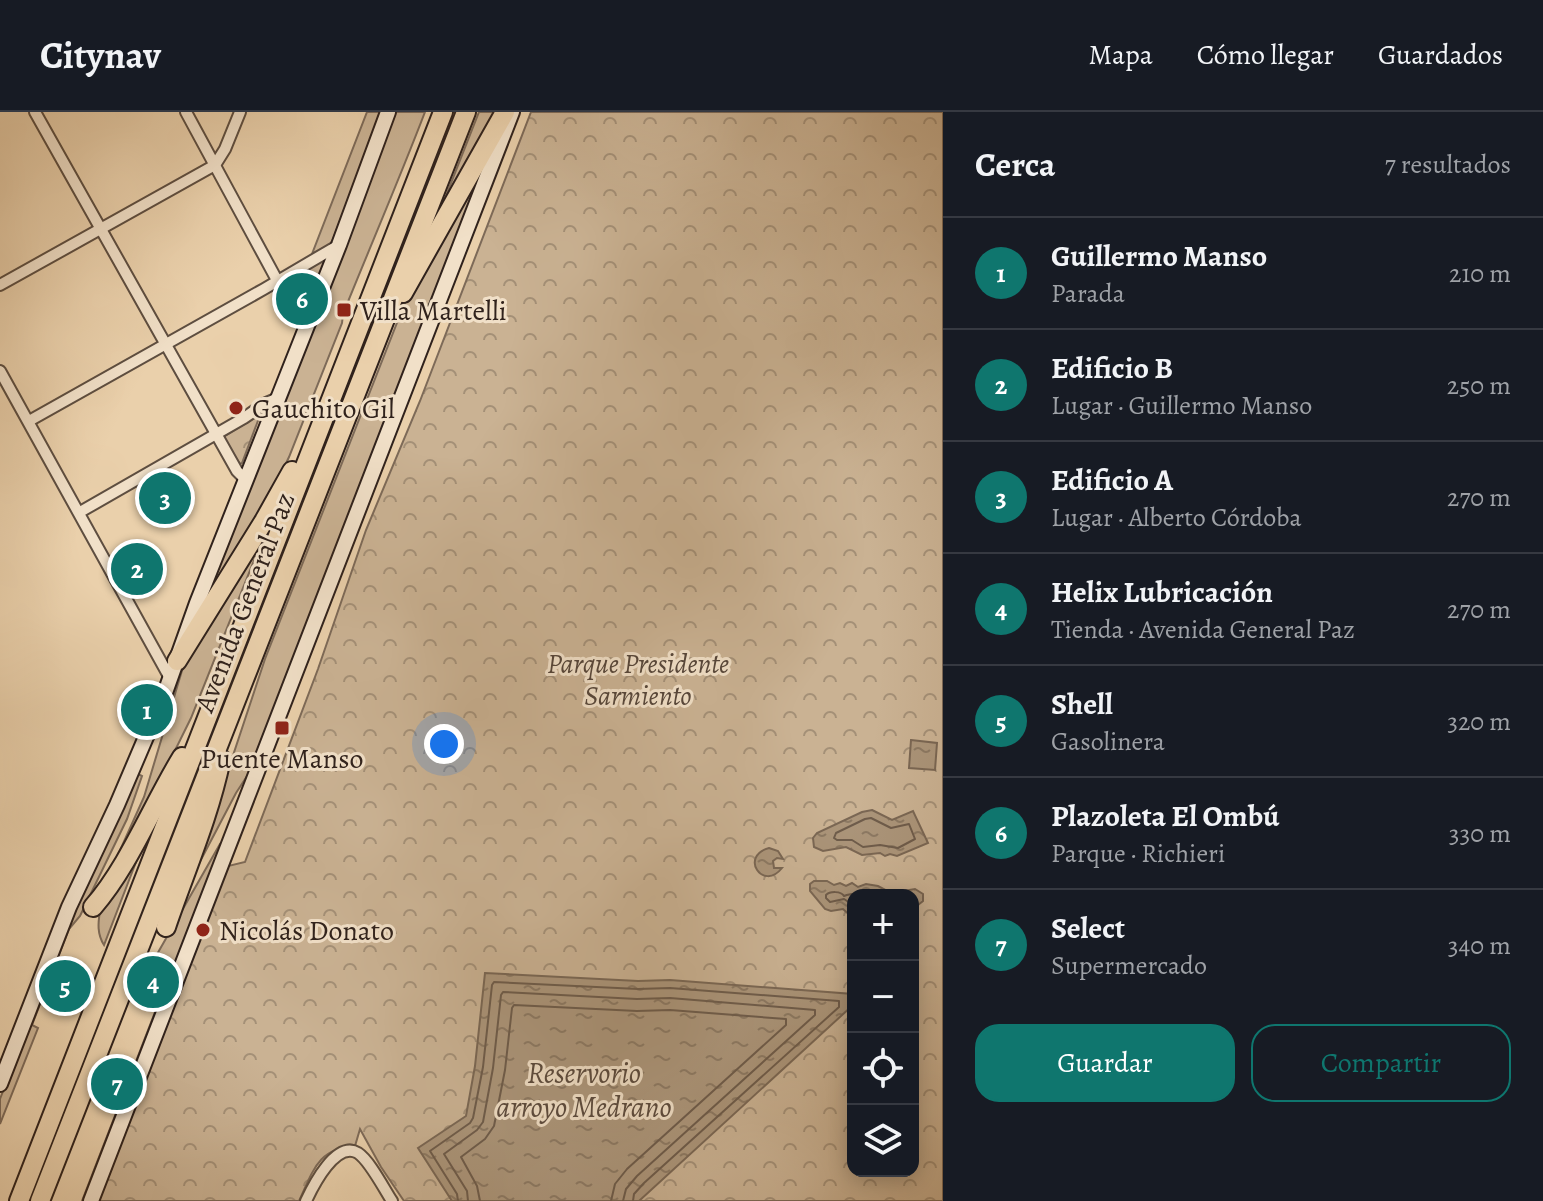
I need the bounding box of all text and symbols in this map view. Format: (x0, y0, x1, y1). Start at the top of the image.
text: Citynav (40, 29, 161, 81)
text: Mapa (1089, 36, 1153, 74)
text: Cómo llegar (1197, 36, 1334, 74)
text: Guardados (1378, 36, 1503, 74)
text: Cerca (975, 141, 1056, 188)
text: 7 resultados (1385, 147, 1511, 182)
text: Guillermo Manso (1051, 236, 1267, 276)
text: 1 (996, 256, 1006, 291)
text: 210 m (1449, 256, 1511, 291)
pin: 6 (276, 269, 328, 329)
text: Parada (1051, 276, 1125, 311)
place label: Villa Martelli (359, 292, 507, 330)
marker: Villa Martelli (335, 301, 353, 319)
text: Edificio B (1051, 348, 1173, 388)
text: 2 (995, 368, 1007, 403)
text: 250 m (1447, 368, 1511, 403)
text: Lugar · Guillermo Manso (1051, 388, 1312, 423)
place label: Gauchito Gil (252, 390, 395, 428)
marker: Gauchito Gil (227, 399, 245, 417)
text: Edificio A (1051, 460, 1173, 500)
pin: 3 (139, 468, 191, 528)
text: 3 (995, 480, 1007, 515)
text: 270 m (1447, 480, 1511, 515)
street label: Avenida General Paz (185, 487, 304, 719)
text: Lugar · Alberto Córdoba (1051, 500, 1302, 535)
pin: 2 (111, 539, 163, 599)
text: Helix Lubricación (1051, 572, 1273, 612)
text: 4 (995, 592, 1007, 627)
text: 270 m (1447, 592, 1511, 627)
text: Tienda · Avenida General Paz (1051, 612, 1355, 647)
park label: Parque Presidente Sarmiento (547, 645, 729, 715)
pin: 1 (121, 680, 173, 740)
text: Shell (1051, 684, 1113, 724)
text: 5 (995, 704, 1007, 739)
text: 320 m (1447, 704, 1511, 739)
marker: Puente Manso (273, 719, 291, 737)
your location (424, 724, 464, 764)
text: Gasolinera (1051, 724, 1165, 759)
place label: Puente Manso (201, 740, 363, 778)
text: Plazoleta El Ombú (1051, 796, 1279, 836)
text: 6 (995, 816, 1007, 851)
text: 330 m (1449, 816, 1511, 851)
text: Parque · Richieri (1051, 836, 1225, 871)
map controls (847, 889, 919, 1177)
button: + (847, 889, 919, 961)
text: Select (1051, 908, 1125, 948)
place label: Nicolás Donato (219, 912, 394, 950)
marker: Nicolás Donato (194, 921, 212, 939)
text: 7 (995, 928, 1007, 963)
text: 340 m (1448, 928, 1511, 963)
text: Supermercado (1051, 948, 1207, 983)
pin: 4 (127, 952, 179, 1012)
pin: 5 (39, 956, 91, 1016)
button: − (847, 961, 919, 1033)
button: Guardar (975, 1024, 1235, 1102)
button: Compartir (1251, 1024, 1511, 1102)
button: locate (847, 1033, 919, 1105)
water label: Reservorio arroyo Medrano (496, 1053, 672, 1127)
pin: 7 (91, 1054, 143, 1114)
button: layers (847, 1105, 919, 1177)

